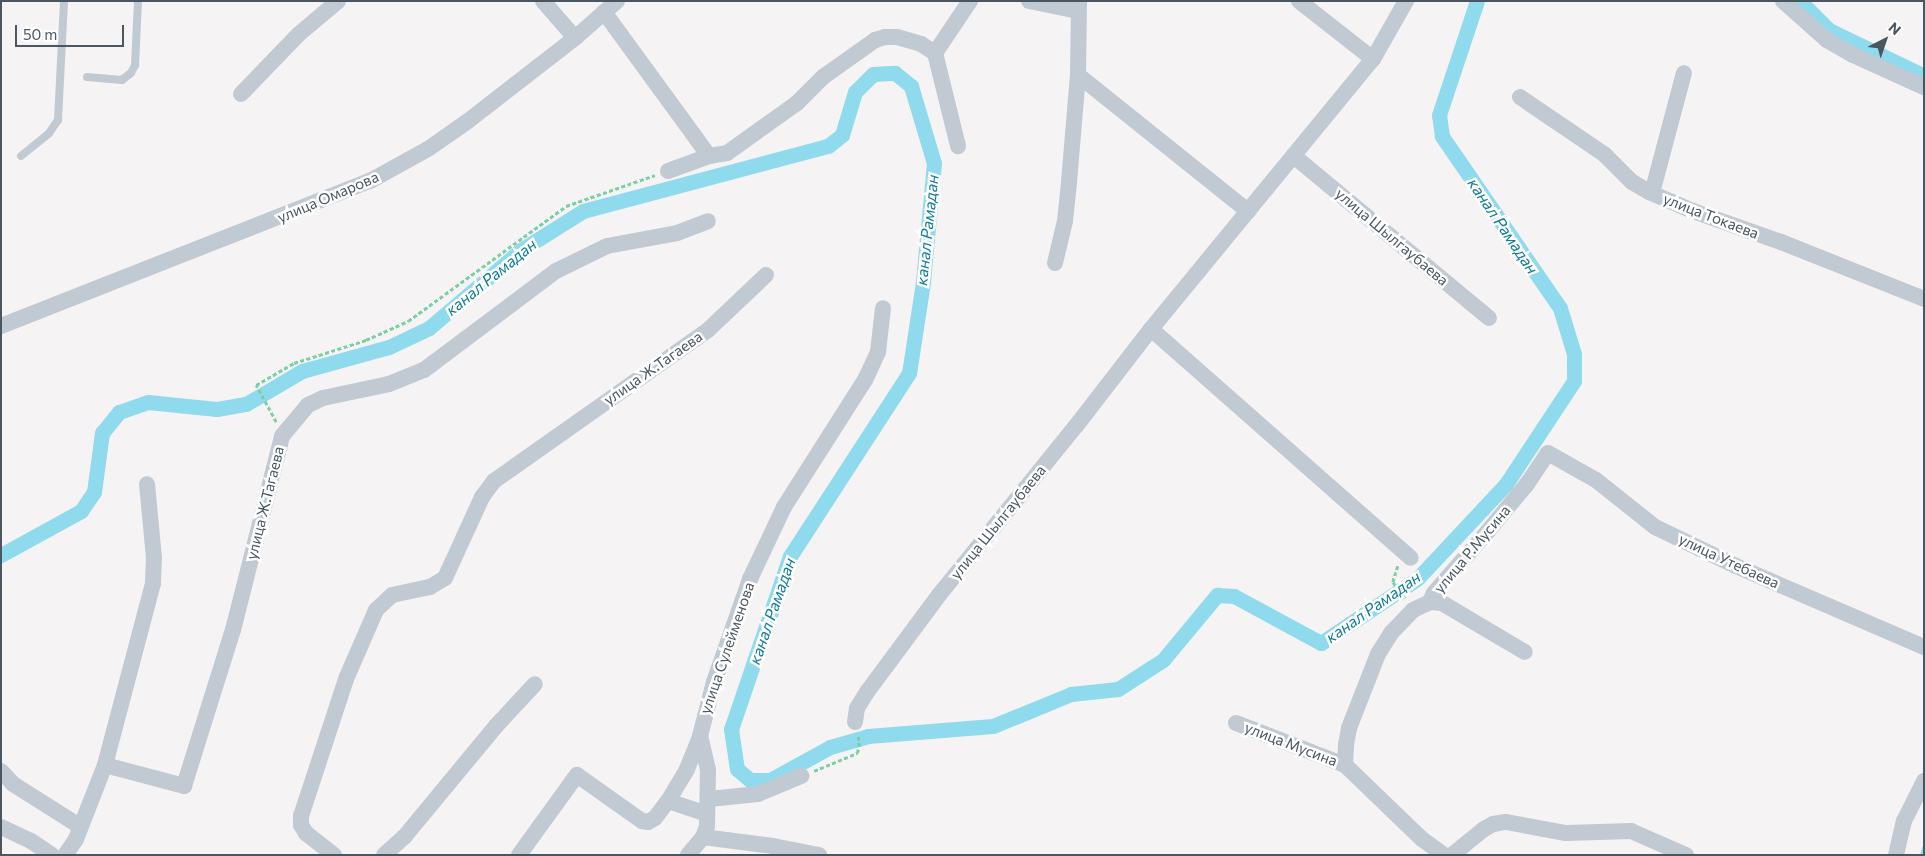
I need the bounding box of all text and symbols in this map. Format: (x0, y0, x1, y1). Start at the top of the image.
scale bar (18, 15, 126, 47)
north arrow (1860, 15, 1910, 65)
text: N (1886, 18, 1905, 38)
text: 50 m (23, 25, 57, 43)
street label: улица Омарова (275, 168, 381, 226)
water label: канал Рамадан (912, 174, 942, 286)
water label: канал Рамадан (1464, 174, 1542, 278)
street label: улица Шылгаубаева (1332, 185, 1452, 289)
street label: улица Токаева (1661, 190, 1761, 242)
water label: канал Рамадан (442, 235, 540, 319)
street label: улица Ж.Тагаева (600, 327, 706, 409)
street label: улица Ж.Тагаева (242, 445, 288, 561)
street label: улица Шылгаубаева (946, 461, 1050, 583)
street label: улица Р.Мусина (1430, 501, 1514, 597)
street label: улица Утебаева (1676, 530, 1782, 592)
water label: канал Рамадан (745, 555, 799, 667)
water label: канал Рамадан (1322, 567, 1424, 647)
street label: улица Сулейменова (696, 580, 758, 716)
street label: улица Мусина (1242, 718, 1340, 770)

